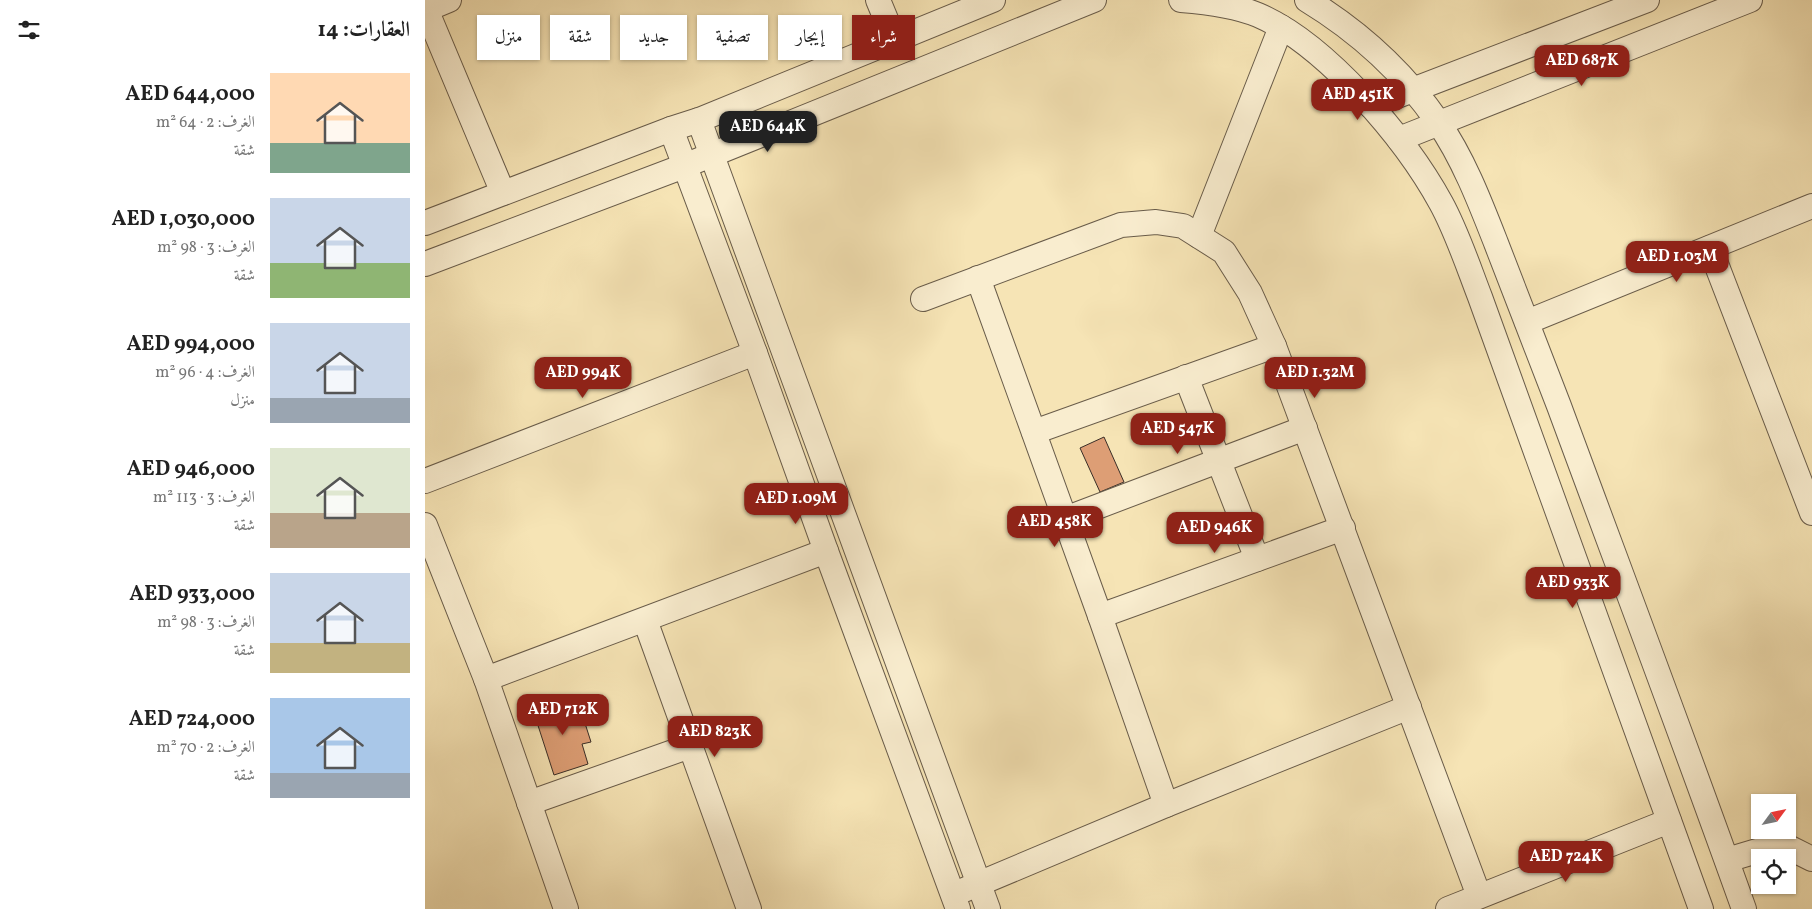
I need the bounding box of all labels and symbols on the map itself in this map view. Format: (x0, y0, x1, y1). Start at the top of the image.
pin: AED 687K (1530, 44, 1634, 87)
pin: AED 451K (1306, 78, 1410, 121)
pin: AED 644K (716, 110, 820, 153)
pin: AED 1.03M (1620, 240, 1734, 283)
pin: AED 994K (531, 356, 635, 399)
pin: AED 1.32M (1258, 356, 1372, 399)
pin: AED 547K (1126, 412, 1230, 455)
pin: AED 1.09M (739, 482, 853, 525)
pin: AED 458K (1003, 506, 1107, 548)
pin: AED 946K (1163, 512, 1267, 554)
pin: AED 933K (1521, 566, 1625, 609)
pin: AED 712K (511, 694, 615, 736)
pin: AED 823K (663, 716, 767, 758)
north arrow (1751, 794, 1796, 839)
pin: AED 724K (1514, 840, 1618, 883)

